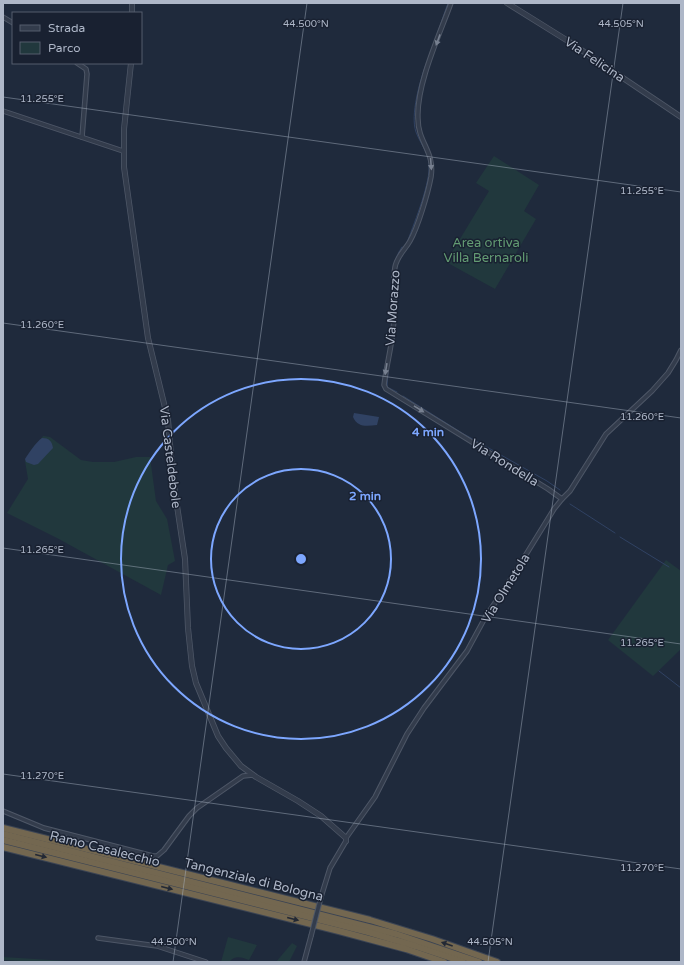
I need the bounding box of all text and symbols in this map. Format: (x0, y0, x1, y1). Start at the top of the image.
legend (12, 12, 142, 64)
text: 44.500°N (283, 18, 329, 30)
text: 44.505°N (598, 18, 644, 30)
text: Strada (48, 21, 85, 35)
one-way arrow (435, 34, 441, 46)
street label: Via Felicina (561, 34, 628, 86)
text: Parco (48, 41, 81, 55)
text: 11.255°E (20, 93, 64, 105)
one-way arrow (427, 158, 434, 170)
text: 11.255°E (620, 185, 664, 197)
park label: Area ortiva Villa Bernaroli (444, 235, 528, 266)
street label: Via Morazzo (382, 269, 404, 347)
text: 11.260°E (20, 319, 64, 331)
one-way arrow (383, 363, 389, 375)
street label: Via Casteldebole (156, 405, 184, 509)
one-way arrow (414, 405, 424, 413)
text: 11.260°E (620, 411, 664, 423)
text: 4 min (412, 425, 444, 439)
street label: Via Rondella (467, 436, 541, 490)
text: 2 min (349, 489, 381, 503)
text: 11.265°E (20, 544, 64, 556)
street label: Via Olmetola (478, 551, 534, 626)
centre of rings (294, 552, 308, 566)
text: 11.265°E (620, 637, 664, 649)
text: 11.270°E (20, 770, 64, 782)
street label: Ramo Casalecchio (48, 828, 162, 870)
one-way arrow (35, 853, 47, 859)
street label: Tangenziale di Bologna (183, 855, 325, 905)
text: 11.270°E (620, 862, 664, 874)
one-way arrow (161, 885, 173, 891)
one-way arrow (287, 917, 299, 923)
text: 44.500°N (151, 936, 197, 948)
text: 44.505°N (467, 936, 513, 948)
one-way arrow (441, 940, 453, 946)

